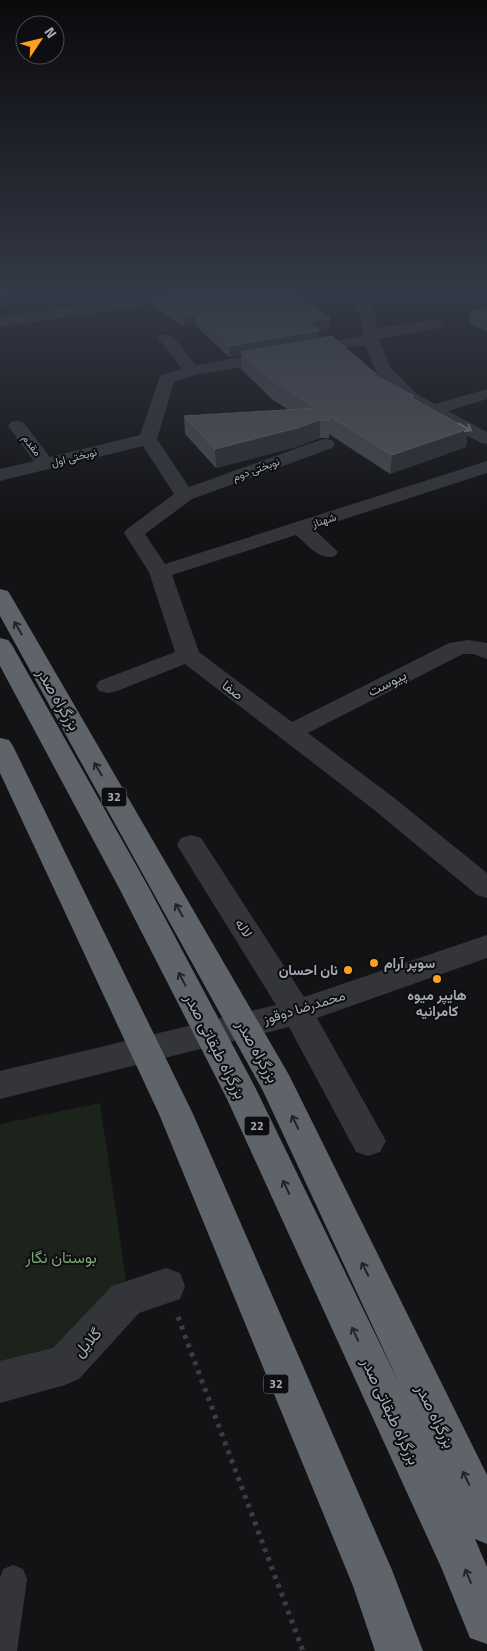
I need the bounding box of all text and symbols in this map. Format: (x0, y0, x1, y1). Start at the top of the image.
north arrow (15, 15, 65, 65)
text: N (40, 22, 62, 42)
one-way arrow (458, 423, 472, 433)
street label: مقدم (18, 431, 46, 459)
street label: نوبختی اول (49, 444, 99, 470)
street label: نوبختی دوم (230, 453, 282, 485)
street label: شهناز (309, 509, 338, 532)
one-way arrow (13, 620, 23, 635)
street label: بزرگراه صدر (31, 662, 87, 735)
street label: پیوست (364, 664, 410, 701)
street label: صفا (218, 674, 249, 705)
one-way arrow (93, 762, 103, 777)
road number: 32 (102, 788, 126, 806)
one-way arrow (173, 904, 183, 918)
street label: لاله (230, 914, 258, 942)
place label: سوپر آرام (384, 952, 435, 973)
marker: سوپر آرام (368, 957, 380, 969)
place label: نان احسان (279, 959, 338, 980)
marker: نان احسان (342, 964, 354, 976)
one-way arrow (177, 972, 186, 987)
marker: هایپر میوه کامرانیه (431, 973, 443, 985)
street label: محمدرضا دوقوز (259, 984, 348, 1029)
place label: هایپر میوه کامرانیه (407, 984, 467, 1021)
street label: بزرگراه طبقاتی صدر (179, 988, 253, 1103)
street label: بزرگراه صدر (230, 1014, 285, 1087)
one-way arrow (290, 1115, 299, 1130)
road number: 22 (244, 1116, 270, 1136)
one-way arrow (280, 1180, 290, 1195)
park label: بوستان نگار (24, 1245, 97, 1269)
one-way arrow (360, 1262, 370, 1277)
street label: گلایل (67, 1322, 107, 1362)
one-way arrow (350, 1327, 359, 1342)
street label: بزرگراه طبقاتی صدر (355, 1353, 426, 1469)
road number: 32 (264, 1375, 288, 1394)
street label: بزرگراه صدر (410, 1379, 462, 1452)
one-way arrow (461, 1471, 471, 1486)
one-way arrow (462, 1569, 472, 1584)

